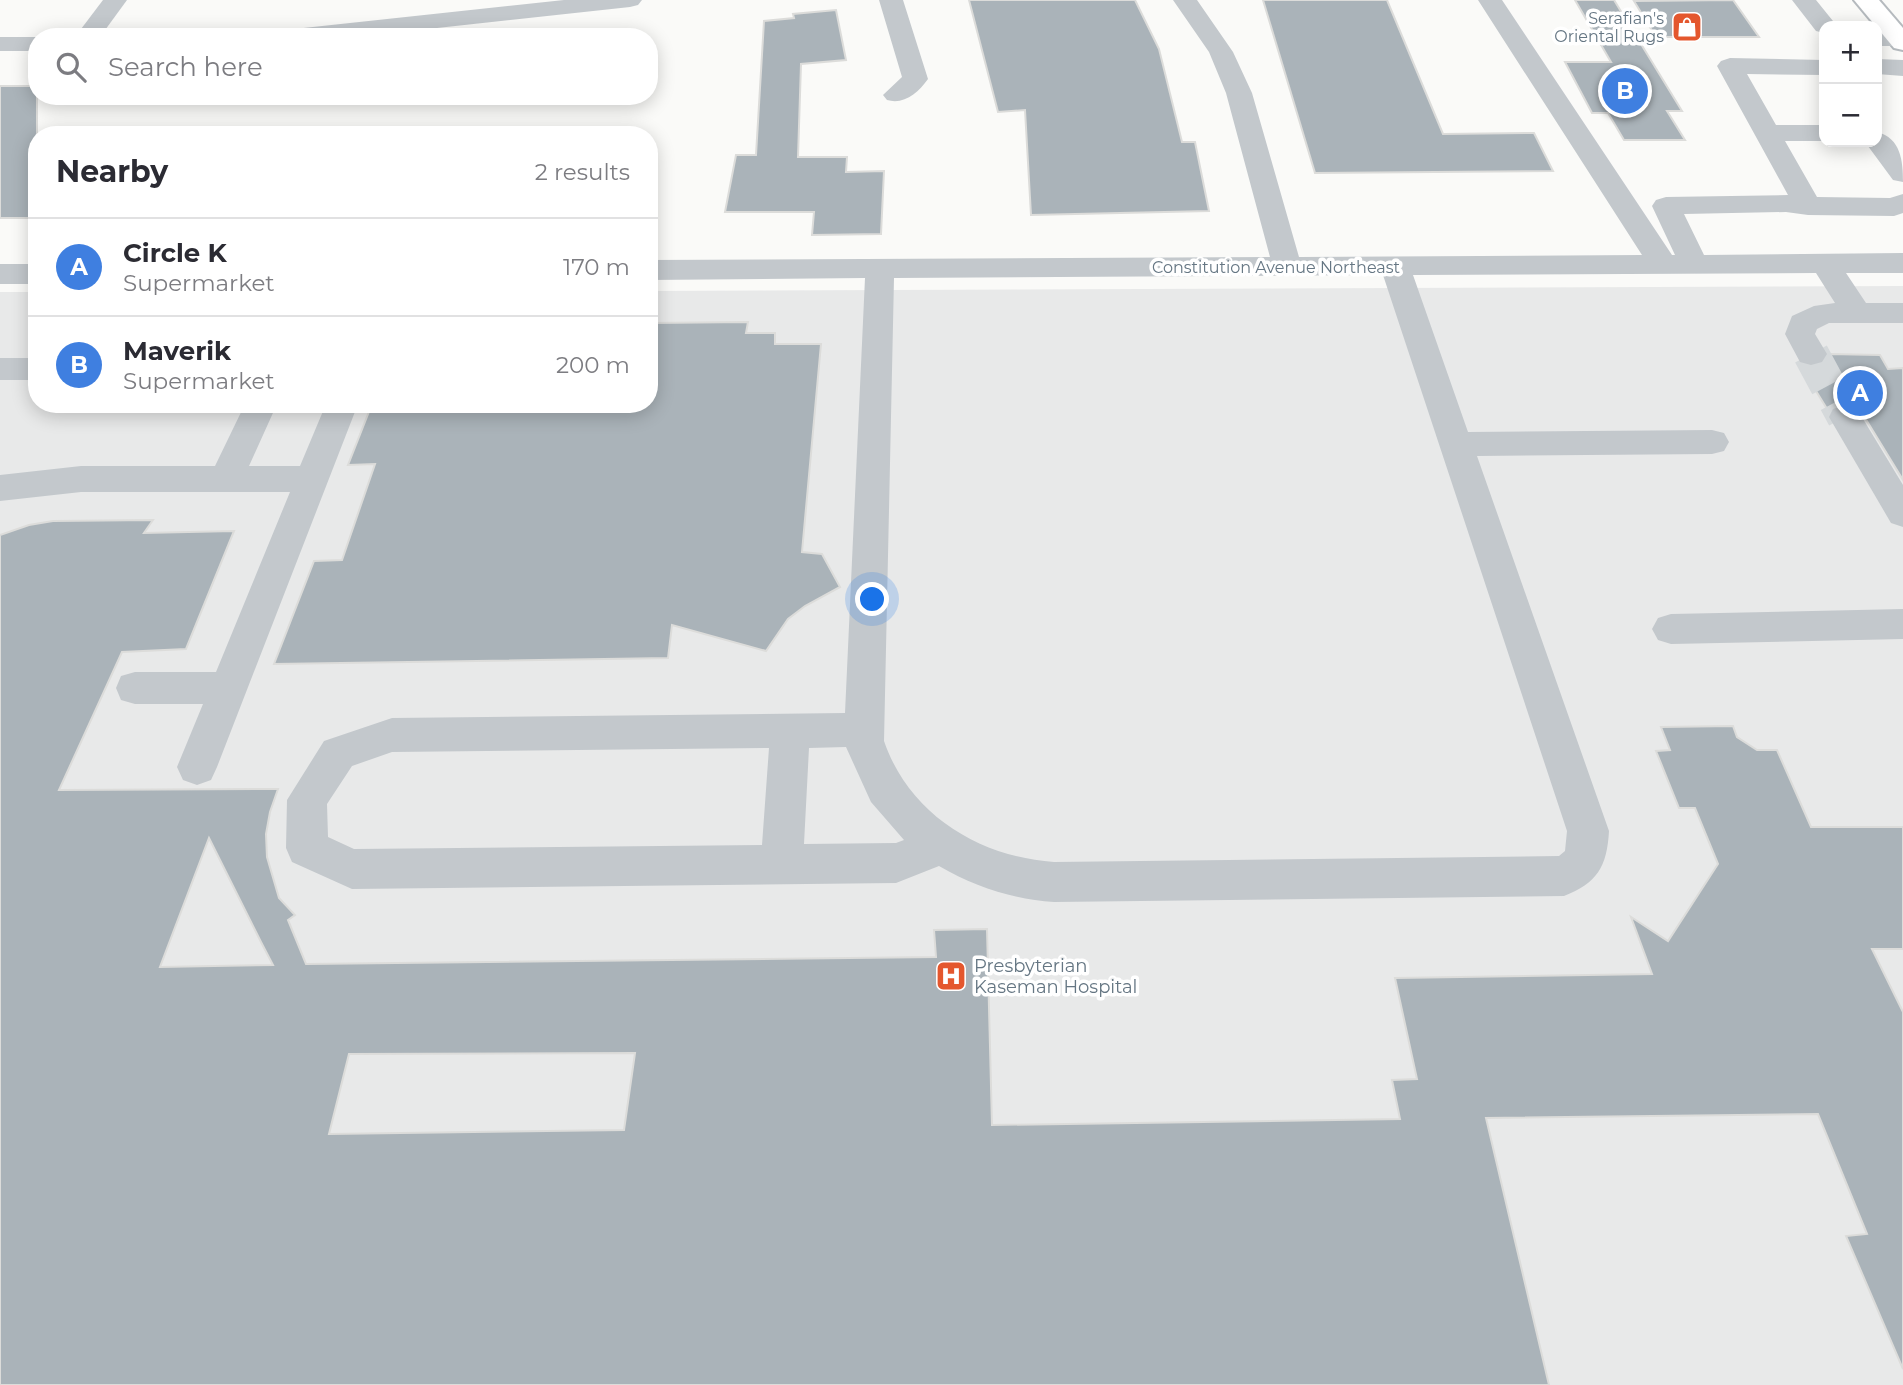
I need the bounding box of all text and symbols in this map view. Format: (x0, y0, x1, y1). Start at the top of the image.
place label: Serafian's Oriental Rugs (1554, 9, 1664, 46)
shop icon: Serafian's Oriental Rugs (1670, 10, 1704, 44)
map controls (1819, 21, 1882, 147)
button: + (1819, 21, 1882, 84)
search box (28, 28, 658, 105)
icon: search (52, 48, 90, 86)
text: Search here (108, 51, 263, 83)
pin: B (1602, 65, 1648, 117)
button: − (1819, 84, 1882, 147)
text: Nearby (56, 153, 168, 190)
text: 2 results (535, 158, 630, 186)
text: Circle K (123, 237, 227, 269)
text: A (70, 253, 88, 281)
text: 170 m (563, 253, 630, 281)
street label: Constitution Avenue Northeast (1152, 258, 1401, 277)
text: Supermarket (123, 269, 275, 297)
text: Maverik (123, 335, 231, 367)
text: B (70, 351, 88, 379)
text: 200 m (556, 351, 630, 379)
text: Supermarket (123, 367, 275, 395)
pin: A (1837, 367, 1883, 419)
your location (855, 582, 889, 616)
place label: Presbyterian Kaseman Hospital (974, 955, 1137, 998)
hospital icon: Presbyterian Kaseman Hospital (934, 959, 968, 993)

